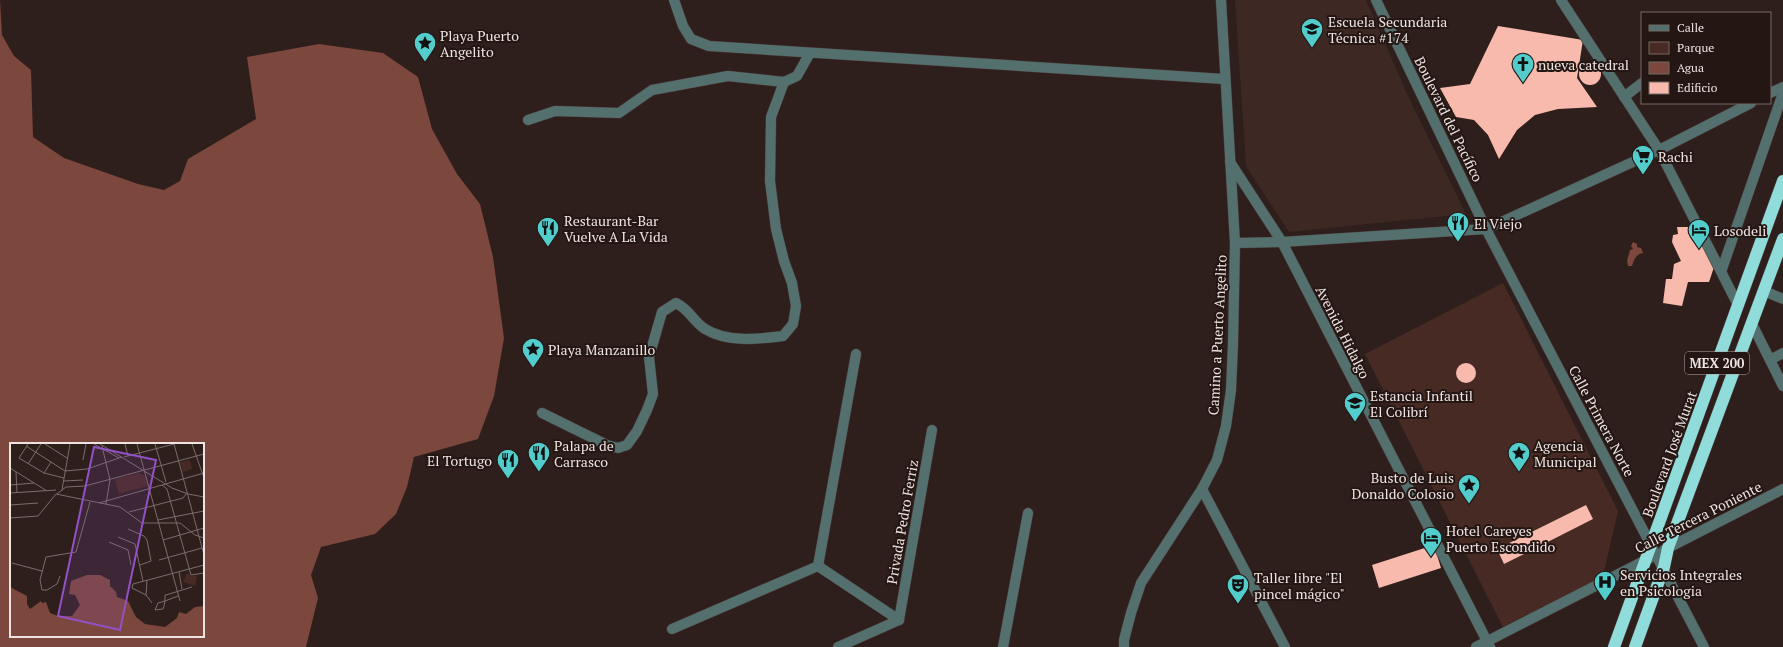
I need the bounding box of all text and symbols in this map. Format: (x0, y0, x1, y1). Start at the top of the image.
place label: Escuela Secundaria Técnica #174 (1328, 12, 1447, 47)
legend (1641, 12, 1771, 104)
school or university icon: Escuela Secundaria Técnica #174 (1299, 16, 1325, 49)
text: Calle (1677, 20, 1704, 35)
place label: Playa Puerto Angelito (440, 26, 519, 61)
place icon: Playa Puerto Angelito (412, 30, 438, 63)
text: Parque (1677, 40, 1714, 55)
church icon: nueva catedral (1510, 51, 1536, 84)
street label: Boulevard del Pacífico (1410, 53, 1488, 185)
place label: nueva catedral (1538, 55, 1629, 74)
text: Agua (1677, 60, 1704, 75)
text: Edificio (1677, 80, 1718, 95)
supermarket icon: Rachi (1630, 143, 1656, 176)
place label: Rachi (1658, 147, 1693, 166)
restaurant icon: El Viejo (1445, 210, 1471, 243)
place label: Restaurant-Bar Vuelve A La Vida (564, 211, 668, 246)
place label: El Viejo (1474, 214, 1522, 233)
restaurant icon: Restaurant-Bar Vuelve A La Vida (535, 215, 561, 248)
hotel icon: Losodeli (1686, 217, 1712, 250)
place label: Losodeli (1714, 221, 1766, 240)
street label: Camino a Puerto Angelito (1203, 254, 1231, 416)
street label: Avenida Hidalgo (1311, 282, 1375, 382)
place icon: Playa Manzanillo (520, 336, 546, 369)
place label: Playa Manzanillo (548, 340, 656, 359)
road number: MEX 200 (1685, 352, 1749, 374)
street label: Calle Primera Norte (1565, 362, 1639, 480)
place label: Estancia Infantil El Colibrí (1370, 386, 1473, 421)
street label: Boulevard José Murat (1637, 388, 1701, 520)
school or university icon: Estancia Infantil El Colibrí (1342, 390, 1368, 423)
place label: Palapa de Carrasco (554, 436, 614, 471)
place label: Agencia Municipal (1534, 436, 1597, 471)
restaurant icon: Palapa de Carrasco (526, 440, 552, 473)
place icon: Agencia Municipal (1506, 440, 1532, 473)
inset map (10, 443, 204, 637)
restaurant icon: El Tortugo (495, 447, 521, 480)
place label: El Tortugo (427, 451, 492, 470)
street label: Privada Pedro Ferriz (882, 458, 922, 586)
place label: Busto de Luis Donaldo Colosio (1351, 468, 1454, 503)
place icon: Busto de Luis Donaldo Colosio (1456, 472, 1482, 505)
street label: Calle Tercera Poniente (1631, 477, 1765, 557)
place label: Hotel Careyes Puerto Escondido (1446, 521, 1555, 556)
hotel icon: Hotel Careyes Puerto Escondido (1418, 525, 1444, 558)
place label: Servicios Integrales en Psicologia (1620, 565, 1742, 600)
place label: Taller libre "El pincel mágico" (1254, 568, 1345, 603)
hospital icon: Servicios Integrales en Psicologia (1592, 569, 1618, 602)
theatre icon: Taller libre "El pincel mágico" (1225, 572, 1251, 605)

